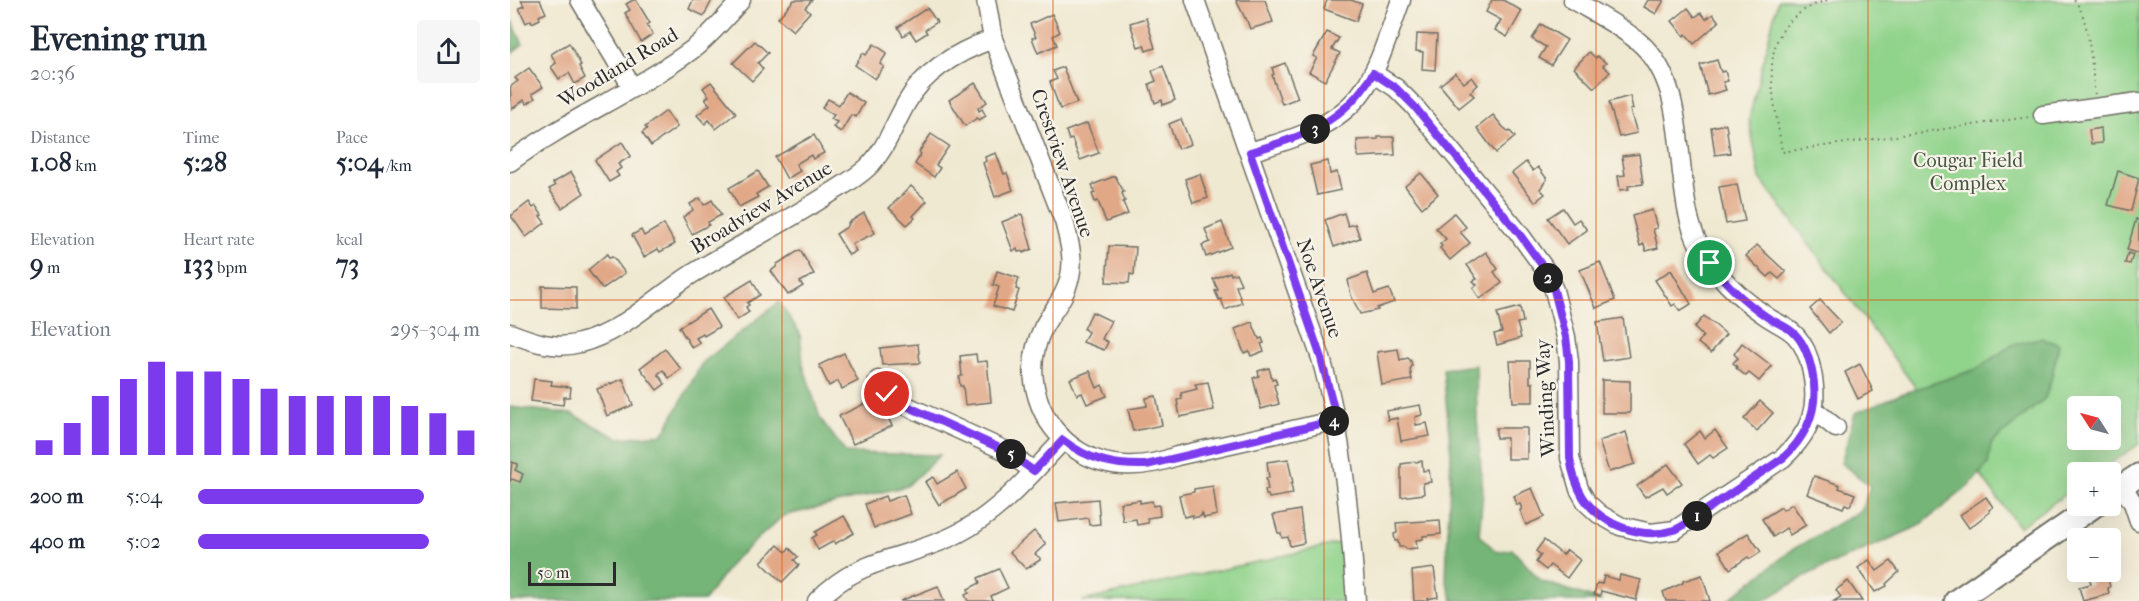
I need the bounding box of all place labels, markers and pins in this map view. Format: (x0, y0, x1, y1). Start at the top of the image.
pin: 3 (1300, 114, 1330, 144)
pin (1684, 237, 1735, 288)
pin: 2 (1533, 263, 1563, 293)
pin (861, 368, 912, 419)
pin: 4 (1319, 406, 1349, 436)
pin: 5 (996, 439, 1026, 469)
pin: 1 (1682, 501, 1712, 531)

